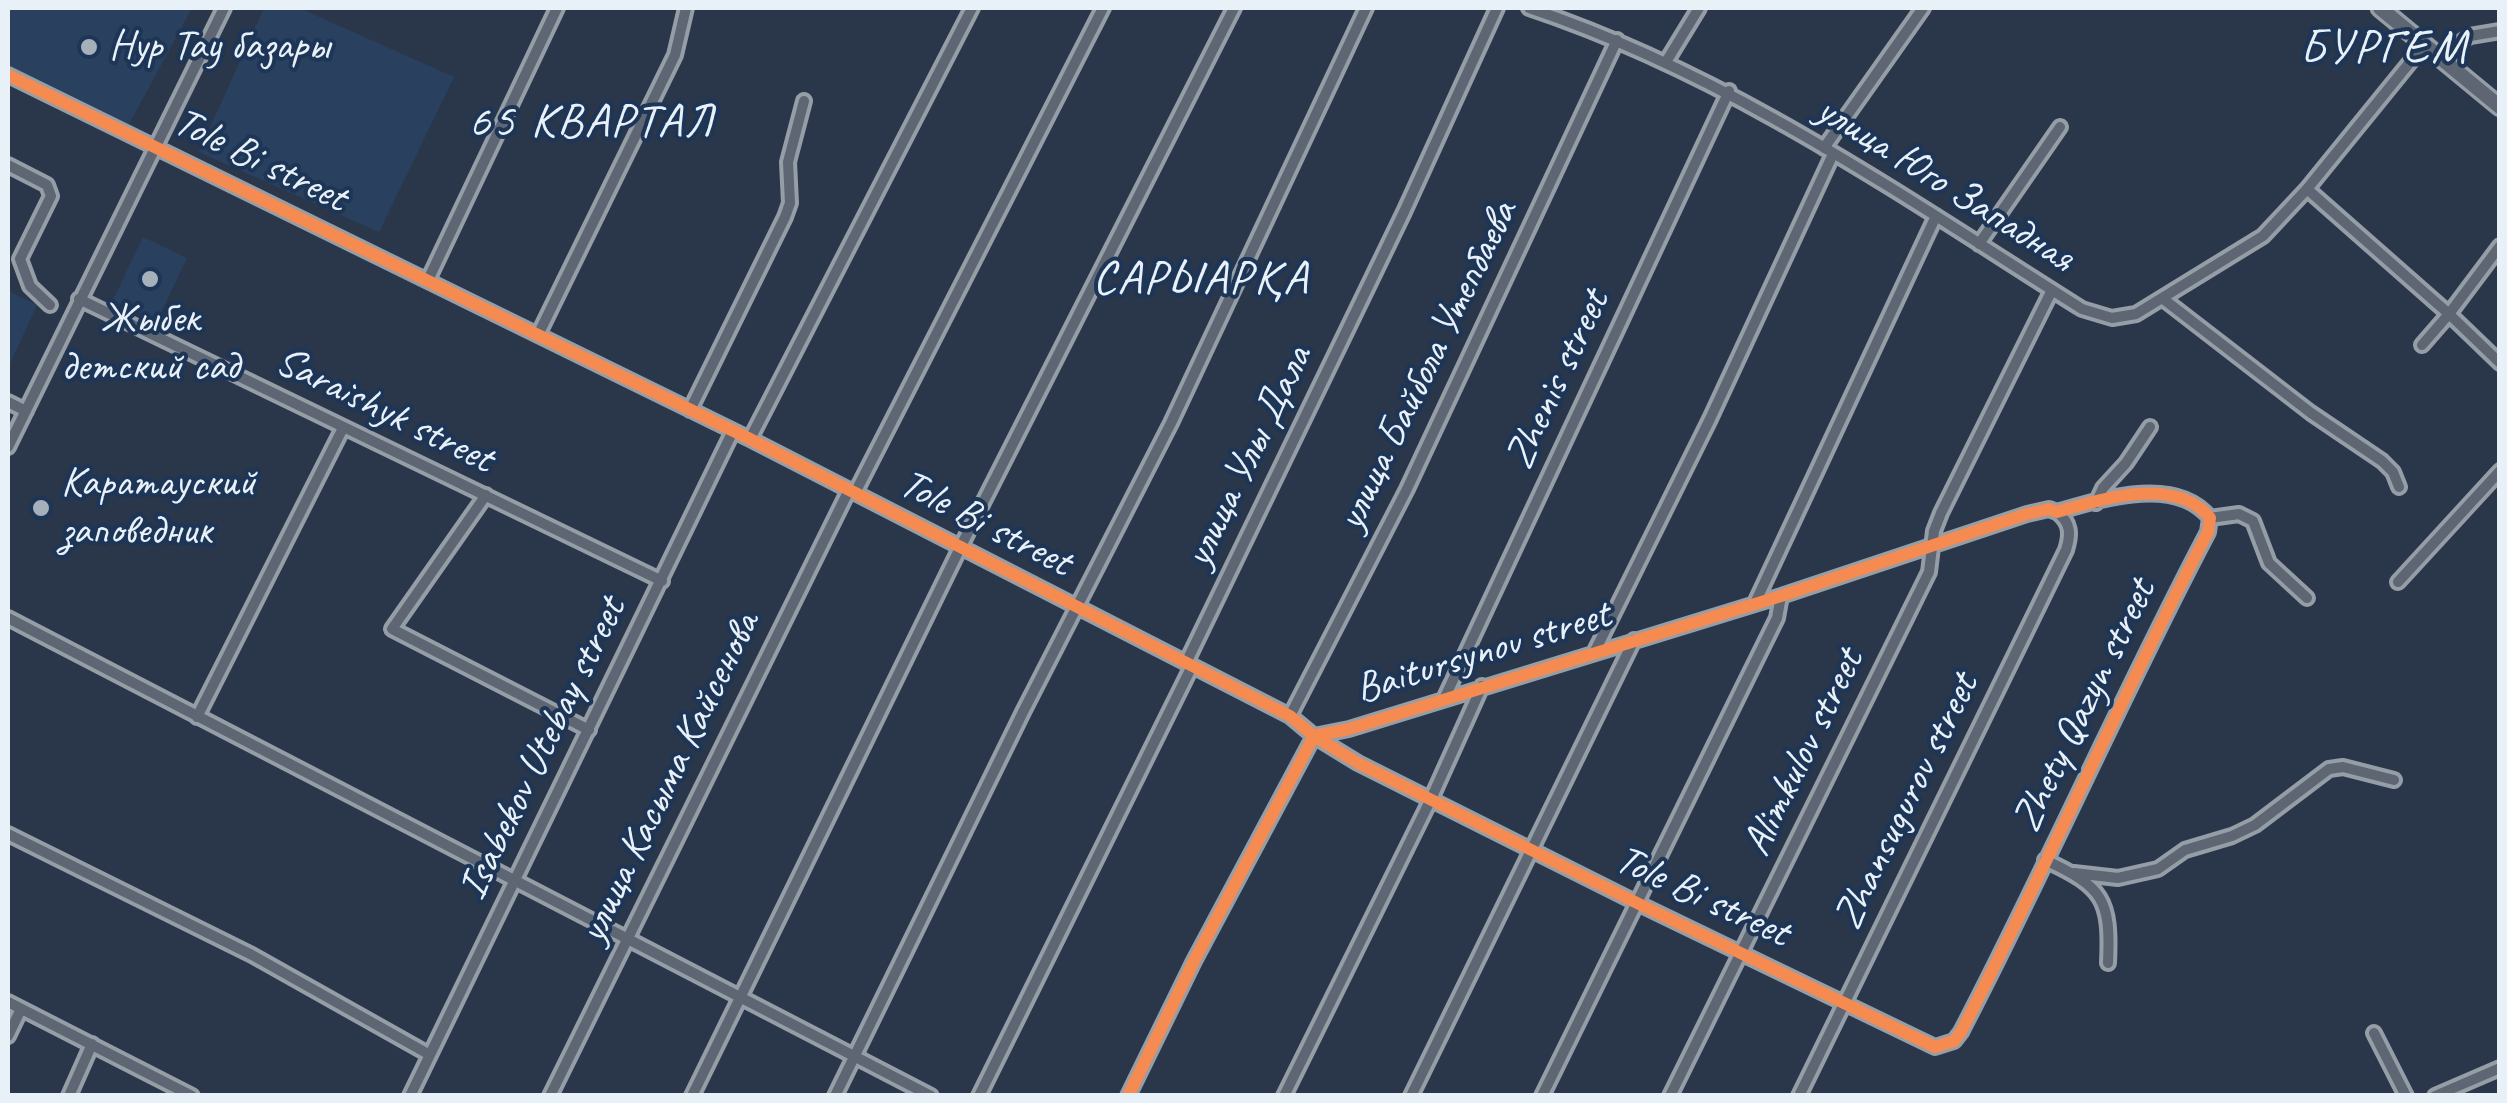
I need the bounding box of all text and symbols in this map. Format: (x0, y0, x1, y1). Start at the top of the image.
district label: БУРГЕМ (2299, 20, 2469, 78)
place label: Нур Тау базары (109, 22, 330, 72)
marker: Нур Тау базары (78, 36, 100, 58)
street label: улица Юго Западная (1807, 86, 2083, 284)
district label: 65 КВАРТАЛ (469, 94, 715, 152)
street label: Tole Bi street (165, 98, 355, 224)
street label: улица Байбола Утепбаева (1326, 193, 1530, 539)
district label: САРЫАРҚА (1092, 251, 1310, 309)
marker: Жыбек детский сад (139, 268, 161, 290)
street label: Zhenis street (1495, 283, 1621, 477)
place label: Жыбек детский сад (61, 295, 239, 394)
street label: Saraishyk street (267, 337, 501, 485)
street label: улица Улы Дала (1174, 338, 1324, 576)
place label: Каратауский заповедник (61, 459, 256, 558)
street label: Tole Bi street (891, 459, 1079, 589)
marker: Каратауский заповедник (30, 497, 52, 519)
street label: Zhety Qazyn street (2002, 572, 2168, 840)
street label: Isabekov Utebay street (448, 590, 638, 908)
street label: Baitursynov street (1350, 590, 1616, 716)
street label: улица Касыма Кайсенова (568, 605, 772, 951)
street label: Alimkulov street (1732, 642, 1876, 864)
street label: Zhansugurov street (1824, 666, 1990, 938)
street label: Tole Bi street (1607, 835, 1797, 959)

